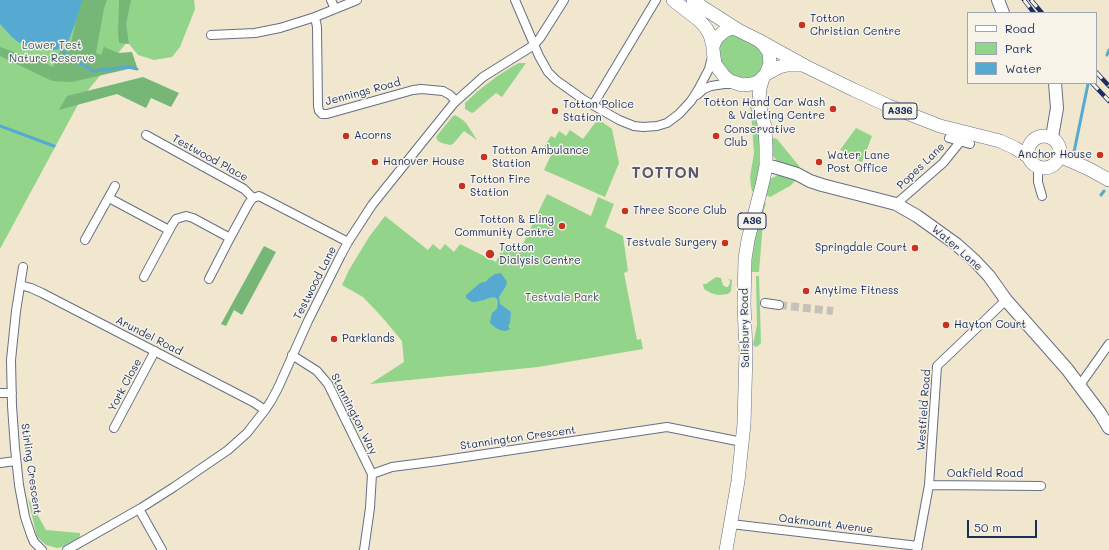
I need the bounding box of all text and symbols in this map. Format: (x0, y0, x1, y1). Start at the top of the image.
place label: Totton Christian Centre (810, 12, 901, 38)
legend (967, 12, 1097, 84)
marker: Totton Christian Centre (797, 20, 807, 30)
text: Road (1005, 20, 1035, 36)
park label: Lower Test Nature Reserve (9, 39, 95, 65)
text: Park (1005, 40, 1032, 56)
text: Water (1005, 60, 1042, 76)
street label: Jennings Road (324, 76, 402, 108)
place label: Totton Hand Car Wash & Valeting Centre (703, 96, 825, 122)
place label: Totton Police Station (563, 98, 634, 124)
road number: A336 (883, 103, 917, 119)
marker: Totton Hand Car Wash & Valeting Centre (828, 104, 838, 114)
marker: Totton Police Station (550, 106, 560, 116)
place label: Conservative Club (724, 123, 796, 149)
place label: Acorns (354, 129, 392, 143)
marker: Acorns (341, 131, 351, 141)
marker: Conservative Club (711, 131, 721, 141)
street label: Testwood Place (170, 132, 250, 184)
street label: Popes Lane (894, 140, 948, 192)
place label: Totton Ambulance Station (492, 144, 589, 170)
place label: Anchor House (1018, 148, 1092, 162)
place label: Water Lane Post Office (827, 149, 890, 175)
marker: Anchor House (1095, 150, 1105, 160)
marker: Totton Ambulance Station (479, 152, 489, 162)
place label: Hanover House (383, 155, 465, 169)
marker: Hanover House (370, 157, 380, 167)
marker: Water Lane Post Office (814, 157, 824, 167)
district label: TOTTON (632, 164, 700, 182)
place label: Totton Fire Station (470, 173, 530, 199)
marker: Totton Fire Station (457, 181, 467, 191)
place label: Three Score Club (633, 204, 727, 218)
marker: Three Score Club (620, 206, 630, 216)
place label: Totton & Eling Community Centre (455, 213, 554, 239)
road number: A36 (738, 213, 766, 229)
marker: Totton & Eling Community Centre (557, 221, 567, 231)
street label: Water Lane (929, 222, 985, 274)
place label: Testvale Surgery (626, 236, 717, 250)
marker: Testvale Surgery (720, 238, 730, 248)
place label: Totton Dialysis Centre (499, 241, 581, 267)
place label: Springdale Court (815, 241, 907, 255)
marker: Springdale Court (910, 243, 920, 253)
street label: Testwood Lane (291, 244, 339, 322)
marker: Totton Dialysis Centre (484, 248, 496, 260)
place label: Anytime Fitness (814, 284, 899, 298)
marker: Anytime Fitness (801, 286, 811, 296)
street label: Salisbury Road (738, 288, 752, 368)
park label: Testvale Park (525, 291, 599, 305)
street label: Arundel Road (114, 314, 184, 358)
place label: Hayton Court (954, 318, 1026, 332)
marker: Hayton Court (941, 320, 951, 330)
place label: Parklands (342, 332, 395, 346)
marker: Parklands (329, 334, 339, 344)
street label: York Close (106, 356, 144, 414)
street label: Westfield Road (915, 369, 933, 451)
street label: Stannington Way (328, 371, 380, 457)
street label: Stirling Crescent (18, 423, 44, 515)
street label: Stannington Crescent (459, 423, 577, 453)
street label: Oakfield Road (947, 467, 1023, 481)
street label: Oakmount Avenue (778, 512, 874, 536)
scale bar (969, 512, 1039, 538)
text: 50 m (974, 519, 1002, 535)

